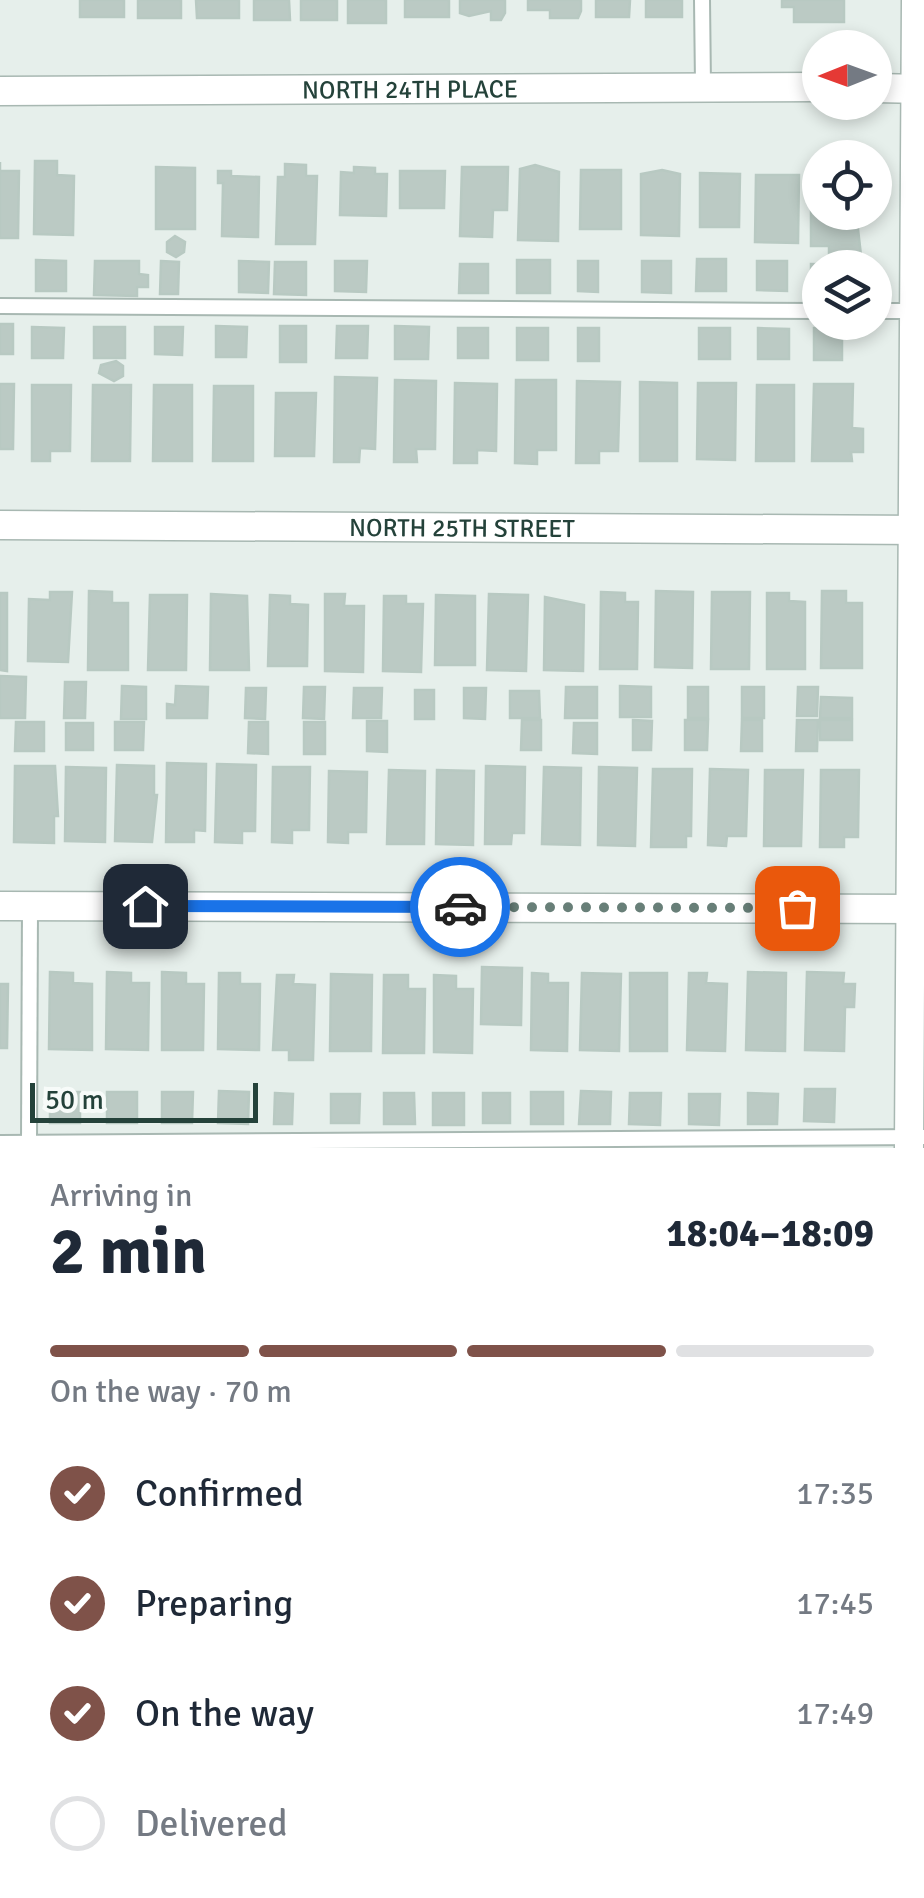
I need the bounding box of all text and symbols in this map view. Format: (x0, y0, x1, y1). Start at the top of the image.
north arrow (802, 30, 892, 120)
map controls (802, 30, 892, 340)
street label: NORTH 24TH PLACE (302, 73, 518, 105)
button: locate (802, 140, 892, 230)
button: layers (802, 250, 892, 340)
street label: NORTH 25TH STREET (349, 511, 576, 544)
courier (410, 857, 510, 957)
pin (103, 864, 188, 949)
pin (755, 866, 840, 951)
icon: home (118, 879, 173, 934)
icon: car (433, 880, 488, 935)
icon: bag (770, 881, 825, 936)
scale bar (30, 1078, 258, 1122)
text: 50 m (45, 1083, 104, 1117)
text: Arriving in (50, 1176, 192, 1215)
text: 18:04–18:09 (666, 1210, 874, 1257)
text: 2 min (50, 1212, 207, 1292)
text: On the way · 70 m (50, 1372, 292, 1411)
icon: check (50, 1466, 105, 1521)
text: Confirmed (135, 1470, 304, 1517)
text: 17:35 (796, 1474, 874, 1513)
icon: check (50, 1576, 105, 1631)
text: Preparing (135, 1580, 293, 1627)
text: 17:45 (796, 1584, 874, 1623)
icon: check (50, 1686, 105, 1741)
text: On the way (135, 1690, 314, 1737)
text: 17:49 (796, 1694, 874, 1733)
text: Delivered (135, 1800, 288, 1847)

